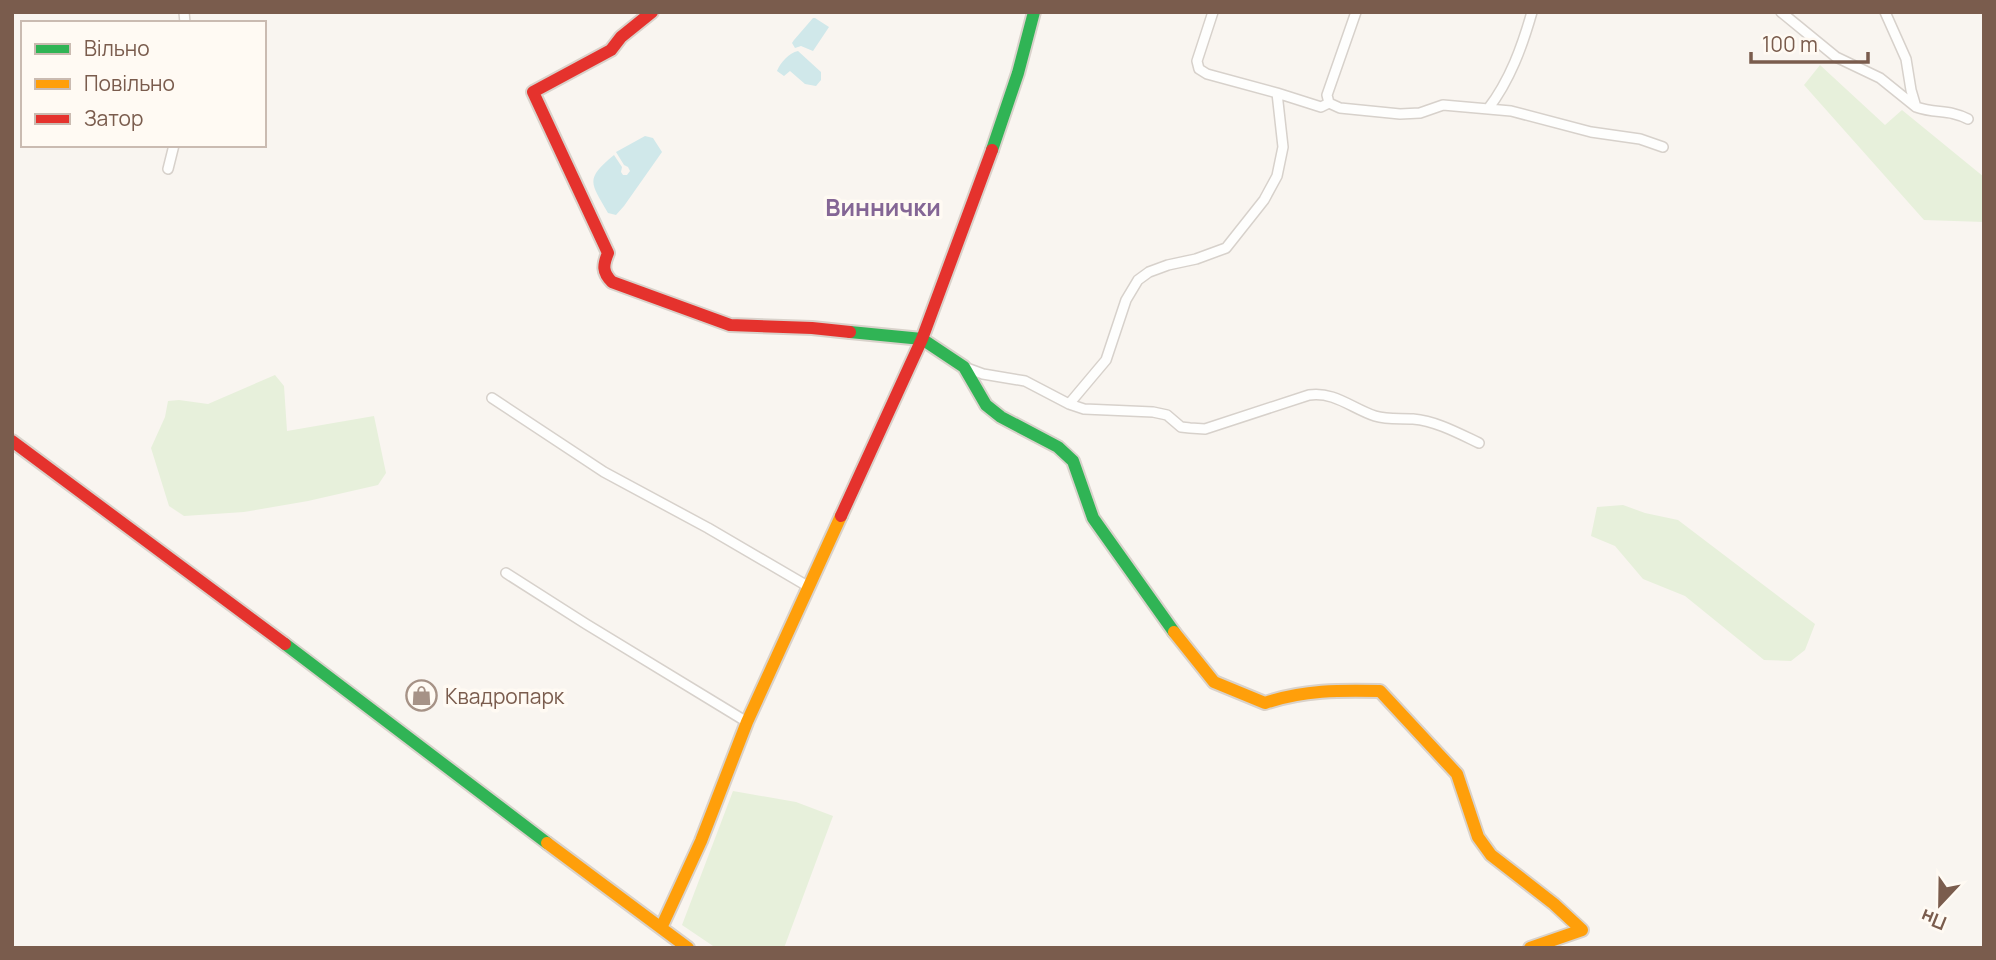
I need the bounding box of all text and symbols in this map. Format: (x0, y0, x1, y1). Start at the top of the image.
legend (21, 21, 266, 147)
scale bar (1751, 21, 1868, 65)
text: 100 m (1762, 30, 1818, 58)
text: Вільно (84, 34, 150, 62)
text: Повільно (84, 69, 175, 97)
text: Затор (84, 104, 143, 132)
district label: Виннички (825, 190, 941, 223)
shop icon: Квадропарк (405, 679, 439, 713)
place label: Квадропарк (445, 682, 565, 710)
north arrow (1905, 869, 1975, 939)
text: Пн (1917, 903, 1950, 937)

